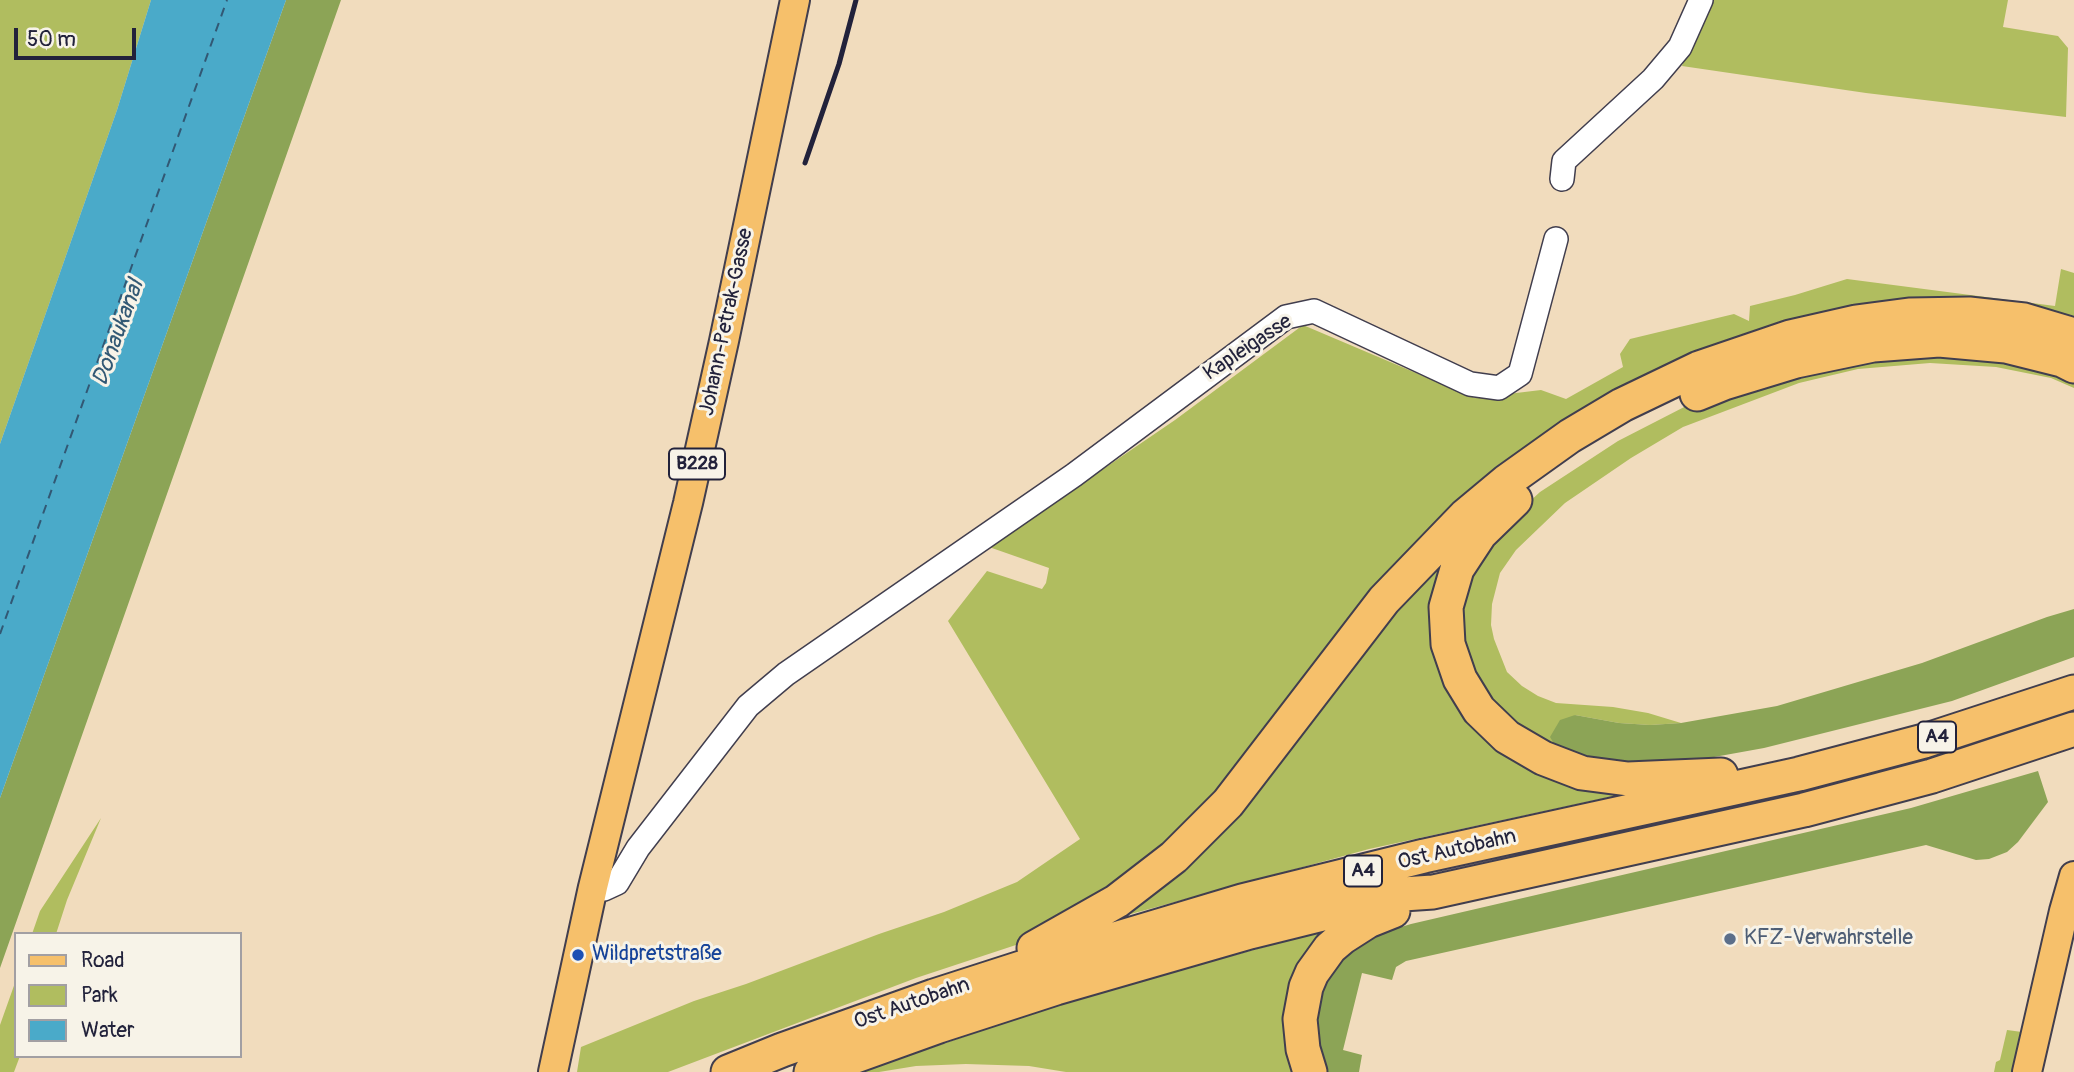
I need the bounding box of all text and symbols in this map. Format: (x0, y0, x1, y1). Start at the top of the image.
scale bar (18, 14, 140, 58)
text: 50 m (27, 26, 76, 53)
street label: Johann-Petrak-Gasse (695, 226, 759, 418)
water label: Donaukanal (87, 277, 151, 389)
street label: Kapleigasse (1199, 309, 1297, 387)
road number: B228 (669, 449, 725, 480)
road number: A4 (1918, 722, 1956, 752)
street label: Ost Autobahn (1395, 824, 1519, 876)
road number: A4 (1344, 856, 1382, 886)
place label: KFZ-Verwahrstelle (1744, 926, 1913, 952)
marker: KFZ-Verwahrstelle (1722, 931, 1738, 947)
legend (14, 932, 242, 1058)
place label: Wildpretstraße (592, 942, 722, 968)
text: Road (81, 947, 125, 974)
marker: Wildpretstraße (570, 947, 586, 963)
street label: Ost Autobahn (851, 972, 973, 1036)
text: Park (81, 982, 118, 1009)
text: Water (81, 1017, 134, 1044)

